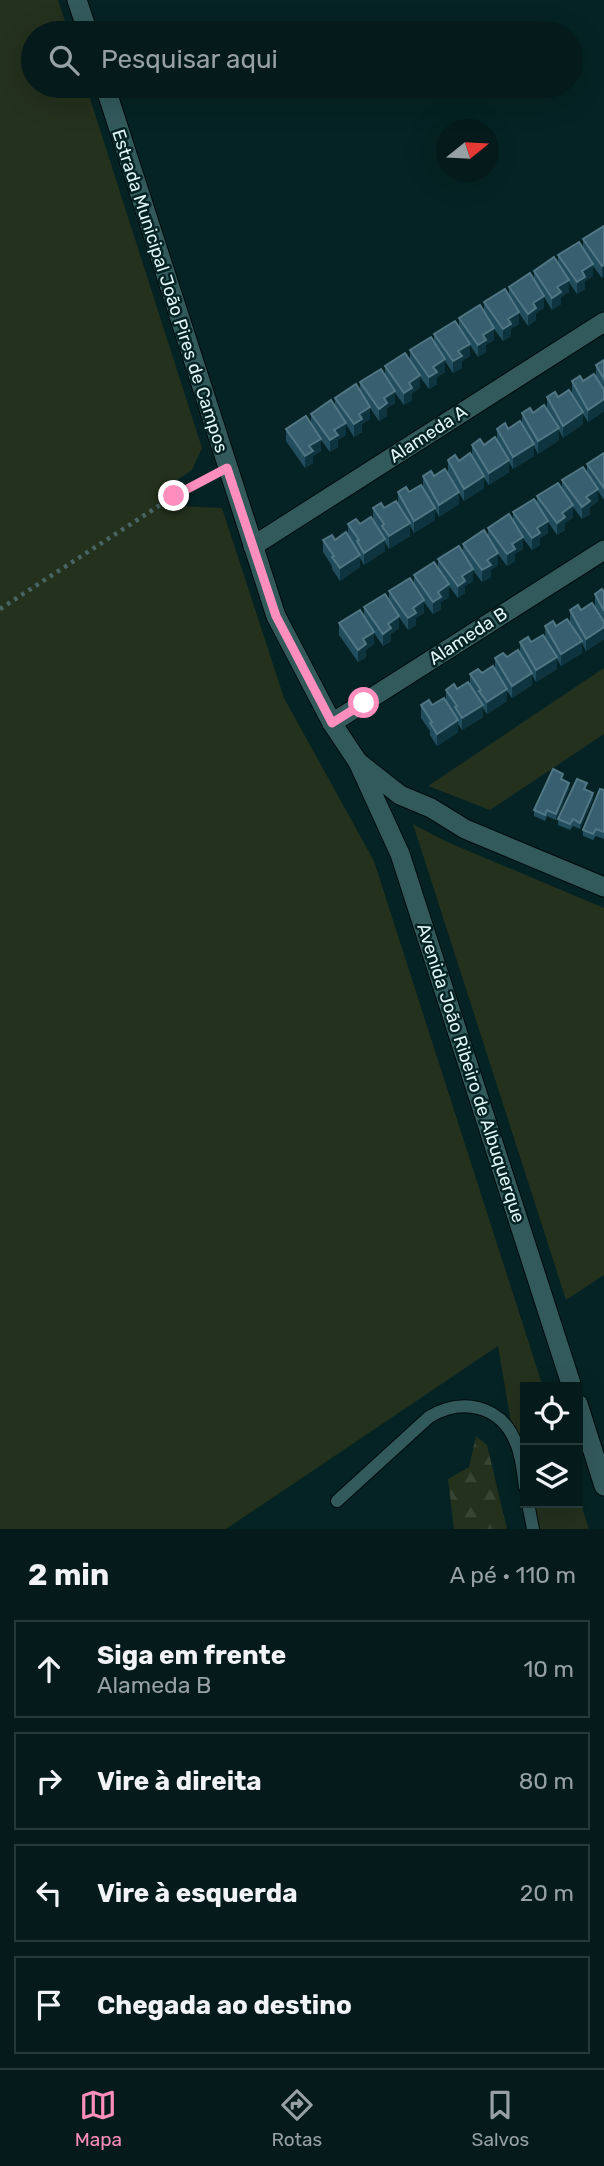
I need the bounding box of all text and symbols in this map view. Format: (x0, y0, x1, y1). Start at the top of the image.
search box (21, 21, 583, 98)
icon: search (45, 41, 83, 79)
text: Pesquisar aqui (101, 44, 278, 75)
north arrow (436, 119, 499, 182)
street label: Estrada Municipal João Pires de Campos (107, 126, 233, 456)
street label: Alameda A (385, 401, 471, 467)
route end (158, 480, 189, 511)
street label: Alameda B (424, 602, 512, 670)
route start (348, 687, 379, 718)
street label: Avenida João Ribeiro de Albuquerque (412, 921, 530, 1225)
map controls (520, 1382, 583, 1508)
button: locate (520, 1382, 583, 1445)
button: layers (520, 1445, 583, 1508)
text: 2 min (28, 1557, 109, 1593)
text: A pé · 110 m (450, 1561, 576, 1589)
text: Siga em frente (97, 1640, 286, 1671)
icon: ahead (30, 1650, 68, 1688)
text: 10 m (523, 1655, 574, 1683)
text: Alameda B (97, 1671, 211, 1699)
icon: right (30, 1762, 68, 1800)
text: Vire à direita (97, 1766, 262, 1797)
text: 80 m (519, 1767, 574, 1795)
icon: left (30, 1874, 68, 1912)
text: Vire à esquerda (97, 1878, 298, 1909)
text: 20 m (520, 1879, 574, 1907)
icon: arrive (30, 1986, 68, 2024)
text: Chegada ao destino (97, 1990, 352, 2021)
tab: Mapa (75, 2086, 122, 2151)
tab: Rotas (271, 2086, 322, 2151)
tab: Salvos (472, 2086, 529, 2151)

